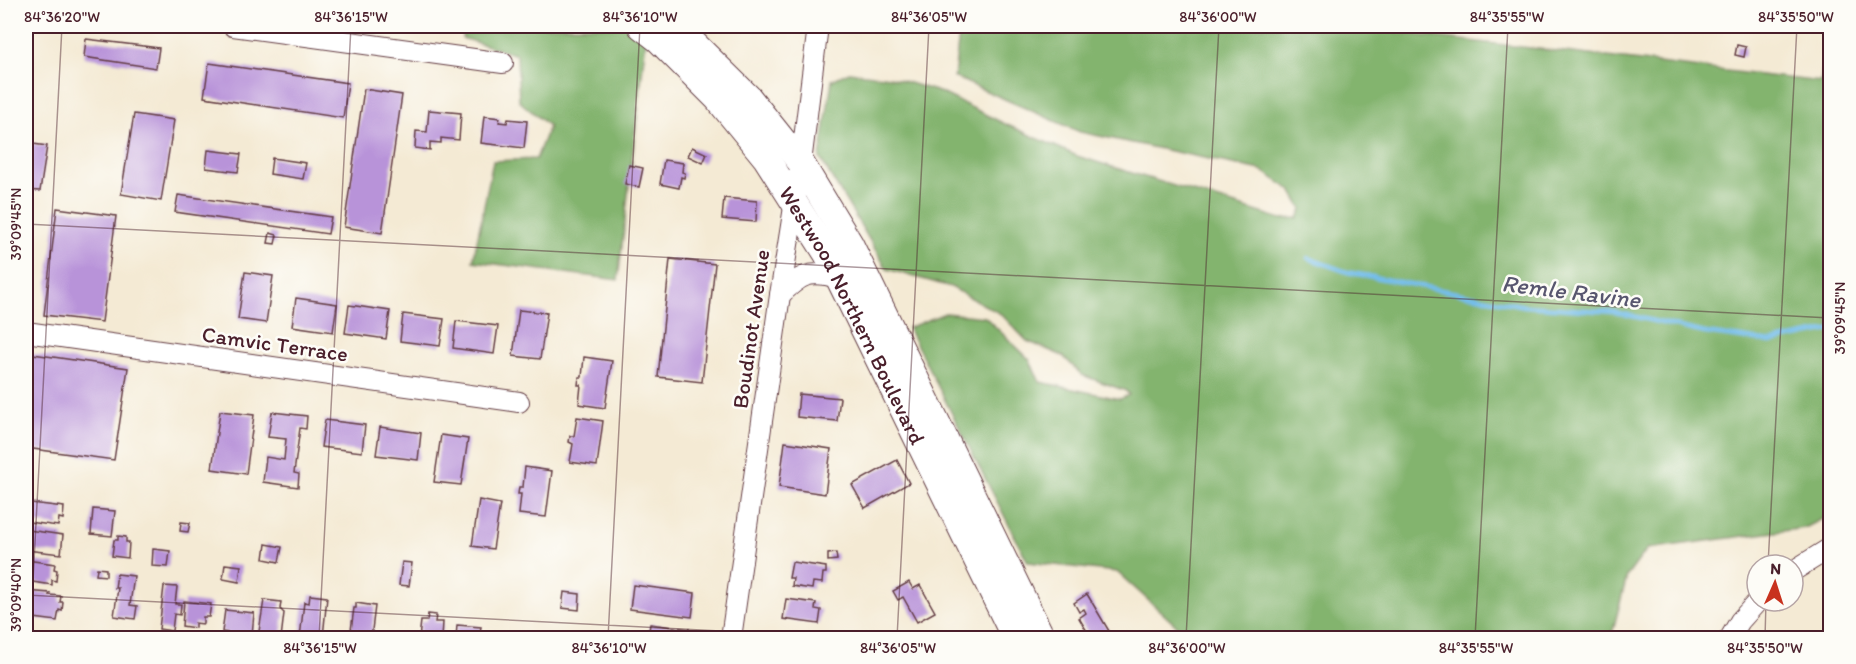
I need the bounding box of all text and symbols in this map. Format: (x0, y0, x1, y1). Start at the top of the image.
text: 84°36'20"W (24, 8, 100, 26)
text: 84°36'15"W (314, 8, 388, 26)
text: 84°36'10"W (602, 8, 678, 26)
text: 84°36'05"W (891, 8, 967, 26)
text: 84°36'00"W (1179, 8, 1257, 26)
text: 84°35'55"W (1470, 8, 1544, 26)
text: 84°35'50"W (1758, 8, 1834, 26)
street label: Westwood Northern Boulevard (774, 181, 932, 449)
text: 39°09'45"N (7, 188, 25, 260)
street label: Boudinot Avenue (726, 248, 776, 410)
water label: Remle Ravine (1500, 268, 1643, 314)
text: 39°09'45"N (1831, 282, 1849, 354)
street label: Camvic Terrace (200, 320, 350, 368)
north arrow (1745, 553, 1805, 613)
text: 39°09'40"N (7, 558, 25, 632)
text: N (1770, 559, 1782, 578)
text: 84°36'15"W (283, 639, 357, 657)
text: 84°36'10"W (571, 639, 647, 657)
text: 84°36'05"W (860, 639, 936, 657)
text: 84°36'00"W (1148, 639, 1226, 657)
text: 84°35'55"W (1439, 639, 1513, 657)
text: 84°35'50"W (1727, 639, 1803, 657)

